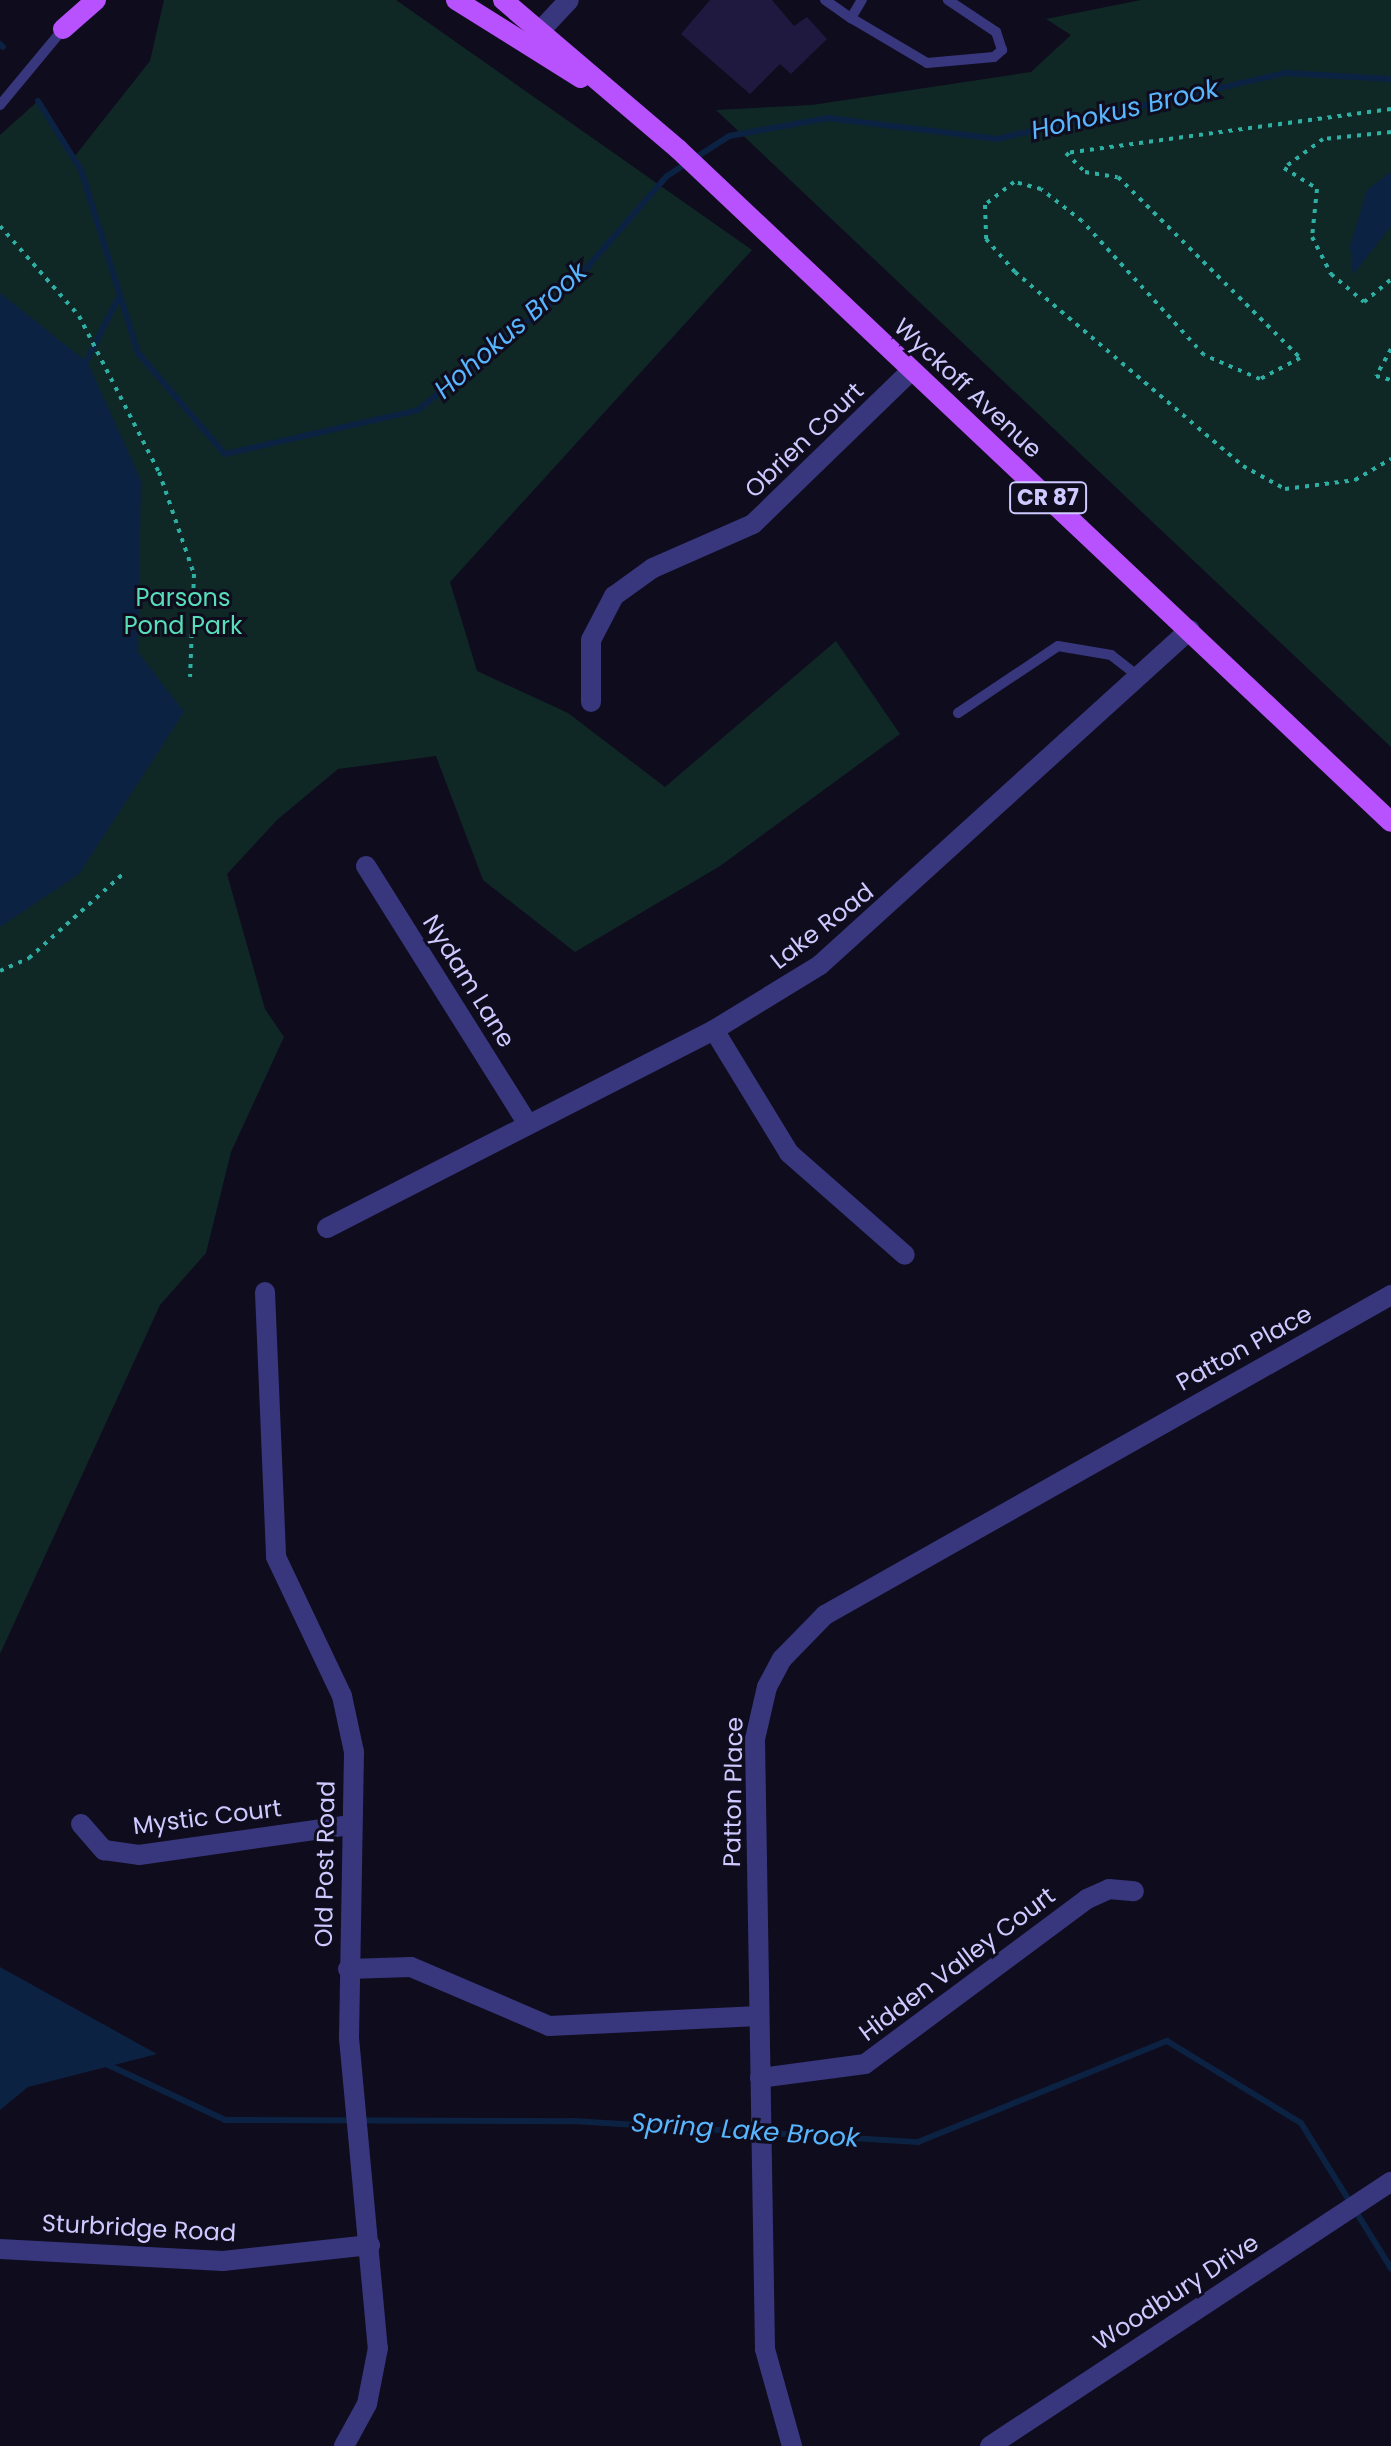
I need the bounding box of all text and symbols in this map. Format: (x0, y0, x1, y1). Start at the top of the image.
water label: Hohokus Brook (1028, 73, 1222, 147)
water label: Hohokus Brook (428, 256, 594, 406)
street label: Wyckoff Avenue (888, 312, 1048, 464)
street label: Obrien Court (739, 376, 869, 504)
road number: CR 87 (1008, 480, 1088, 516)
park label: Parsons Pond Park (124, 584, 242, 640)
street label: Lake Road (765, 877, 879, 975)
street label: Nydam Lane (417, 909, 521, 1053)
street label: Patton Place (1171, 1299, 1317, 1397)
street label: Patton Place (717, 1717, 749, 1867)
street label: Old Post Road (309, 1780, 341, 1948)
street label: Mystic Court (131, 1794, 283, 1840)
street label: Hidden Valley Court (853, 1881, 1061, 2047)
water label: Spring Lake Brook (630, 2107, 860, 2155)
street label: Sturbridge Road (41, 2209, 237, 2247)
street label: Woodbury Drive (1088, 2228, 1264, 2356)

